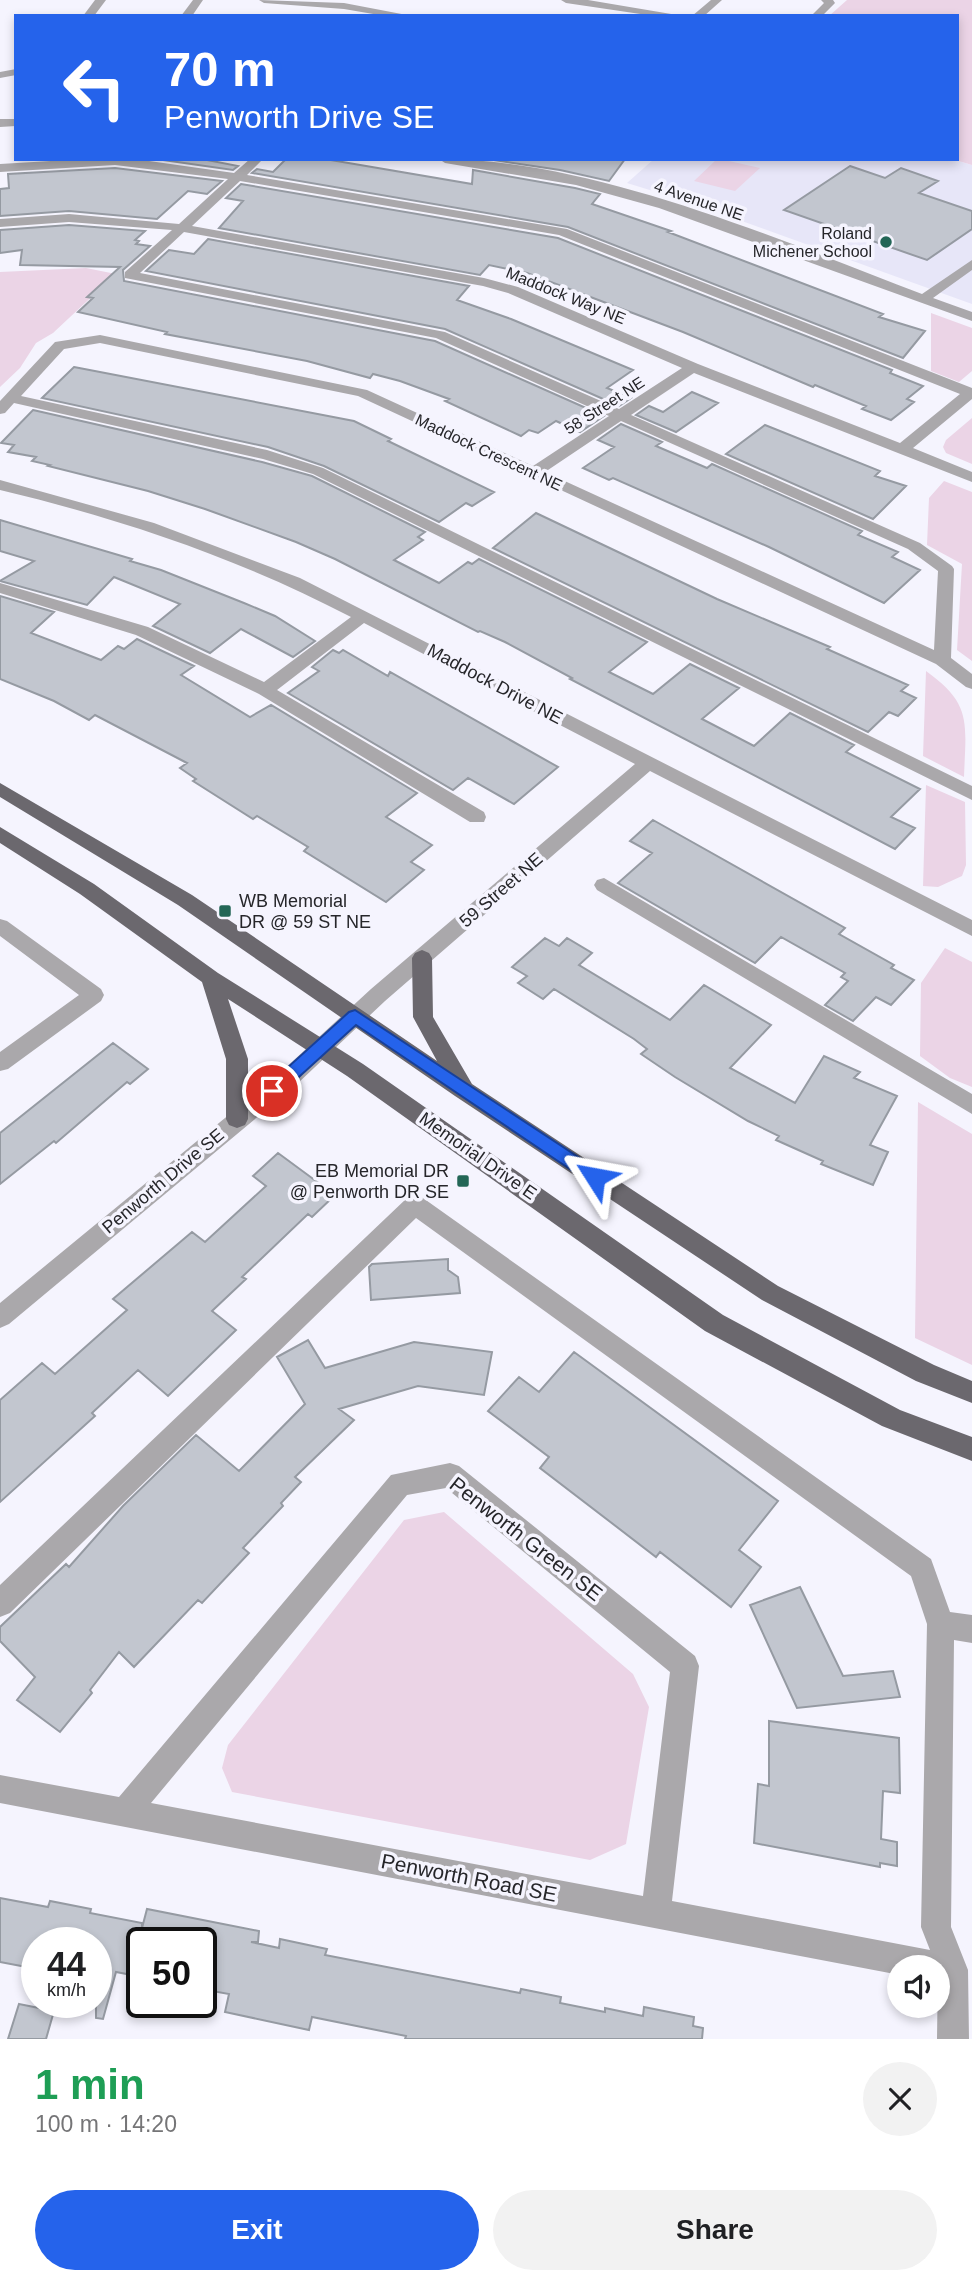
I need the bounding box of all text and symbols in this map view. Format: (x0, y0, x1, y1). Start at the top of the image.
icon: left (49, 42, 140, 133)
text: 70 m (164, 42, 276, 96)
text: Penworth Drive SE (164, 99, 434, 135)
street label: 4 Avenue NE (652, 177, 746, 224)
place label: Roland Michener School (753, 225, 872, 260)
marker: Roland Michener School (878, 234, 894, 250)
street label: Maddock Way NE (504, 264, 628, 327)
street label: 58 Street NE (561, 373, 647, 437)
street label: Maddock Crescent NE (413, 411, 565, 494)
street label: Maddock Drive NE (424, 640, 566, 728)
street label: 59 Street NE (456, 849, 546, 931)
place label: WB Memorial DR @ 59 ST NE (239, 891, 371, 932)
marker: WB Memorial DR @ 59 ST NE (217, 903, 233, 919)
pin (242, 1061, 302, 1121)
icon: arrive (253, 1072, 291, 1110)
street label: Memorial Drive E (416, 1108, 540, 1204)
street label: Penworth Drive SE (98, 1124, 228, 1238)
position arrow (558, 1140, 632, 1214)
place label: EB Memorial DR @ Penworth DR SE (290, 1161, 449, 1202)
marker: EB Memorial DR @ Penworth DR SE (455, 1173, 471, 1189)
street label: Penworth Green SE (446, 1472, 607, 1605)
street label: Penworth Road SE (379, 1849, 559, 1906)
speed limit sign: 50 (126, 1927, 217, 2018)
text: 44 (47, 1944, 86, 1983)
map controls (887, 1955, 950, 2018)
button: sound (887, 1955, 950, 2018)
text: km/h (47, 1980, 86, 2000)
text: 1 min (35, 2061, 145, 2108)
button: close (863, 2062, 937, 2136)
text: 100 m · 14:20 (35, 2111, 177, 2137)
button: Exit (35, 2190, 479, 2270)
button: Share (493, 2190, 937, 2270)

